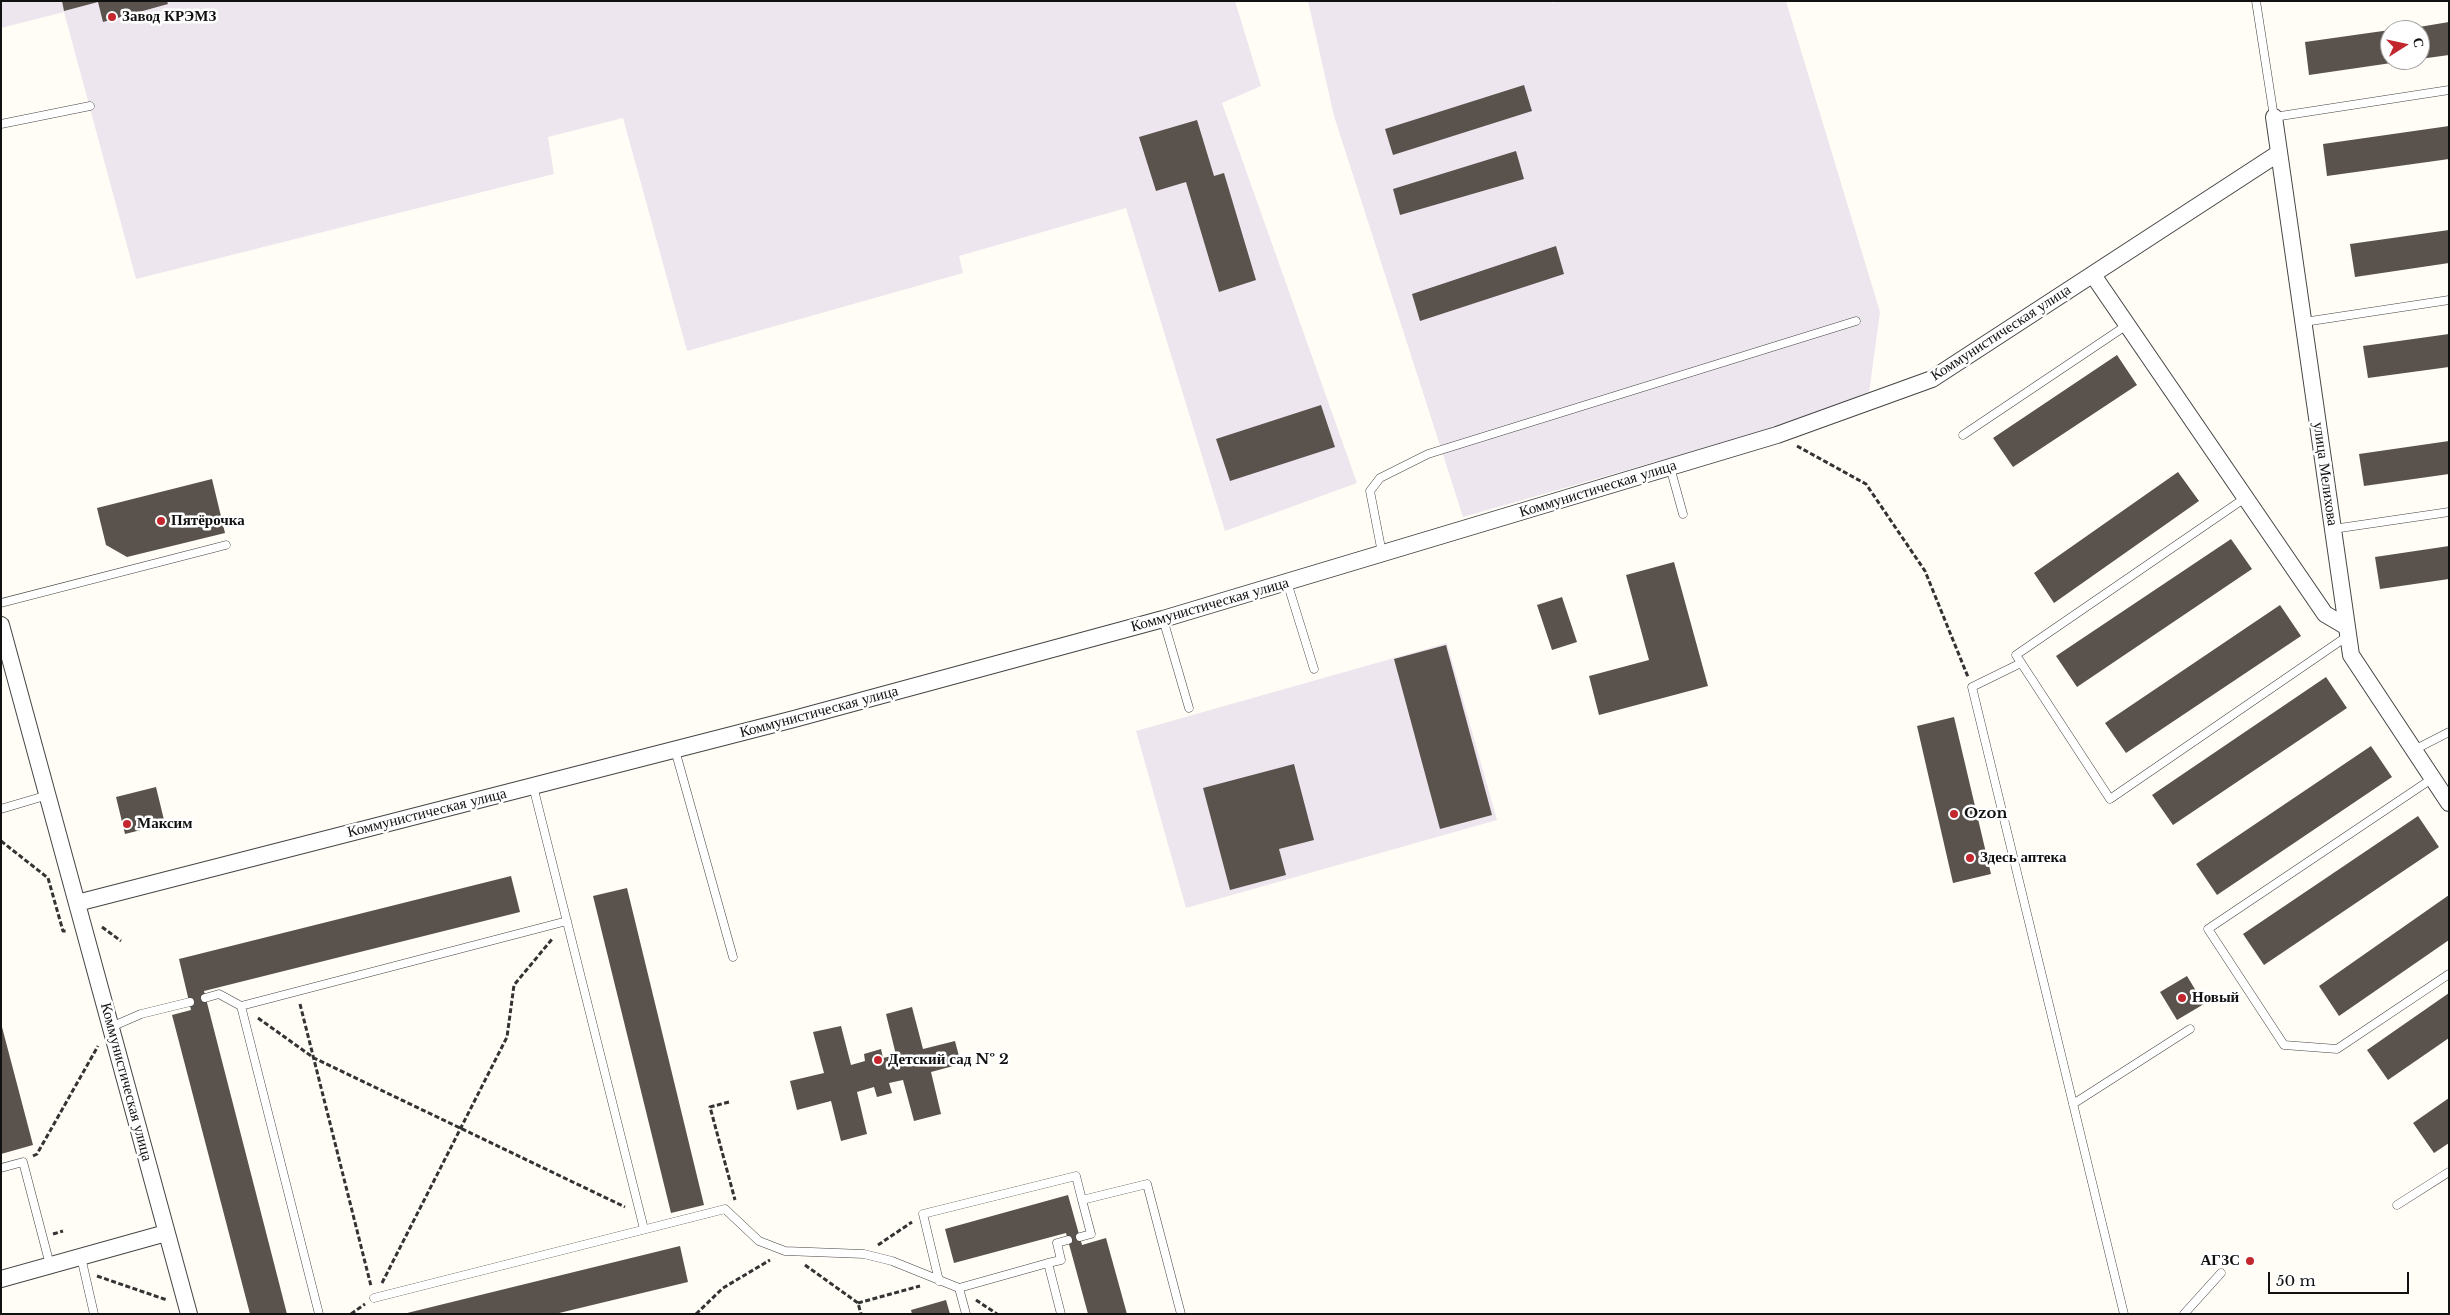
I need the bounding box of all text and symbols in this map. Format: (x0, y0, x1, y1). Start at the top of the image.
place label: Завод КРЭМЗ (122, 8, 216, 26)
marker: Завод КРЭМЗ (106, 11, 118, 23)
north arrow (2380, 20, 2430, 70)
text: С (2409, 36, 2429, 49)
street label: Коммунистическая улица (1928, 281, 2074, 385)
street label: улица Мелихова (2309, 421, 2341, 527)
street label: Коммунистическая улица (1517, 456, 1679, 522)
place label: Пятёрочка (171, 512, 245, 530)
marker: Пятёрочка (155, 515, 167, 527)
street label: Коммунистическая улица (1129, 574, 1291, 636)
street label: Коммунистическая улица (738, 682, 900, 742)
street label: Коммунистическая улица (346, 784, 508, 842)
place label: Ozon (1964, 805, 2007, 823)
marker: Ozon (1948, 808, 1960, 820)
place label: Максим (137, 815, 192, 833)
marker: Максим (121, 818, 133, 830)
place label: Здесь аптека (1980, 849, 2066, 867)
marker: Здесь аптека (1964, 852, 1976, 864)
place label: Новый (2192, 989, 2239, 1007)
marker: Новый (2176, 992, 2188, 1004)
street label: Коммунистическая улица (96, 1001, 156, 1163)
place label: Детский сад № 2 (888, 1051, 1009, 1069)
marker: Детский сад № 2 (872, 1054, 884, 1066)
place label: АГЗС (2201, 1252, 2240, 1270)
marker: АГЗС (2244, 1255, 2256, 1267)
scale bar (2270, 1262, 2411, 1294)
text: 50 m (2276, 1271, 2316, 1290)

